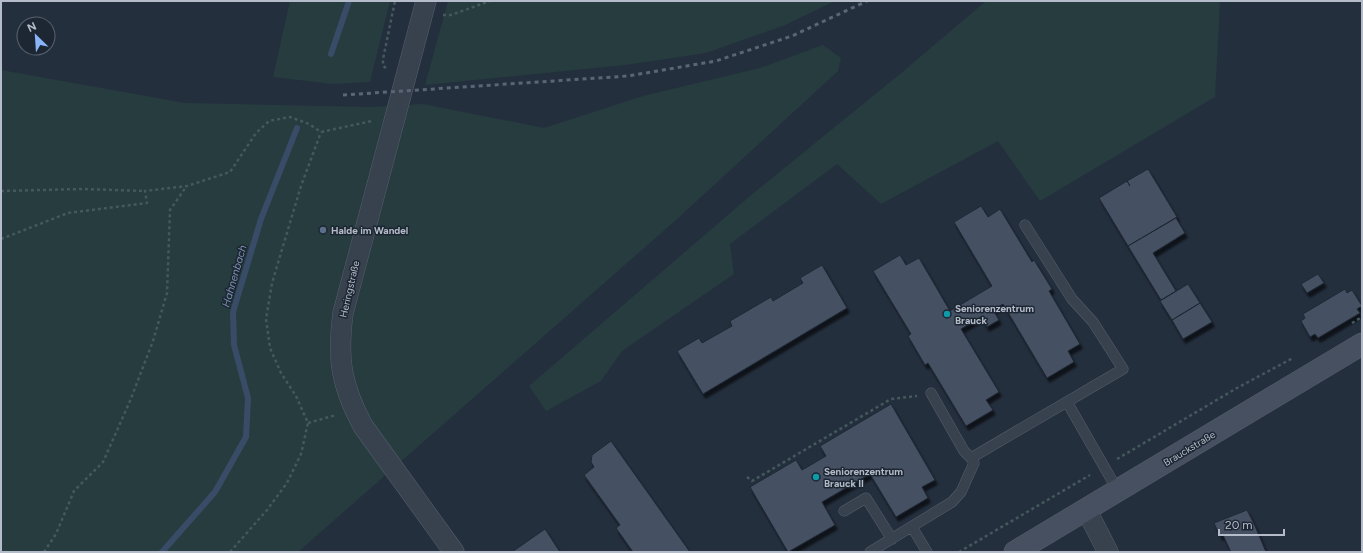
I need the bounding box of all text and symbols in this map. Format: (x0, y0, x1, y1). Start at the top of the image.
north arrow (16, 16, 56, 56)
text: N (25, 20, 39, 35)
place label: Halde im Wandel (331, 224, 408, 237)
marker: Halde im Wandel (318, 225, 328, 235)
water label: Hahnenbach (219, 243, 250, 309)
street label: Heringstraße (337, 259, 362, 319)
place label: Seniorenzentrum Brauck (955, 302, 1034, 327)
marker: Seniorenzentrum Brauck (942, 309, 952, 319)
street label: Brauckstraße (1161, 428, 1218, 469)
place label: Seniorenzentrum Brauck II (824, 465, 903, 490)
marker: Seniorenzentrum Brauck II (811, 472, 821, 482)
scale bar (1219, 511, 1284, 537)
text: 20 m (1225, 518, 1253, 532)

